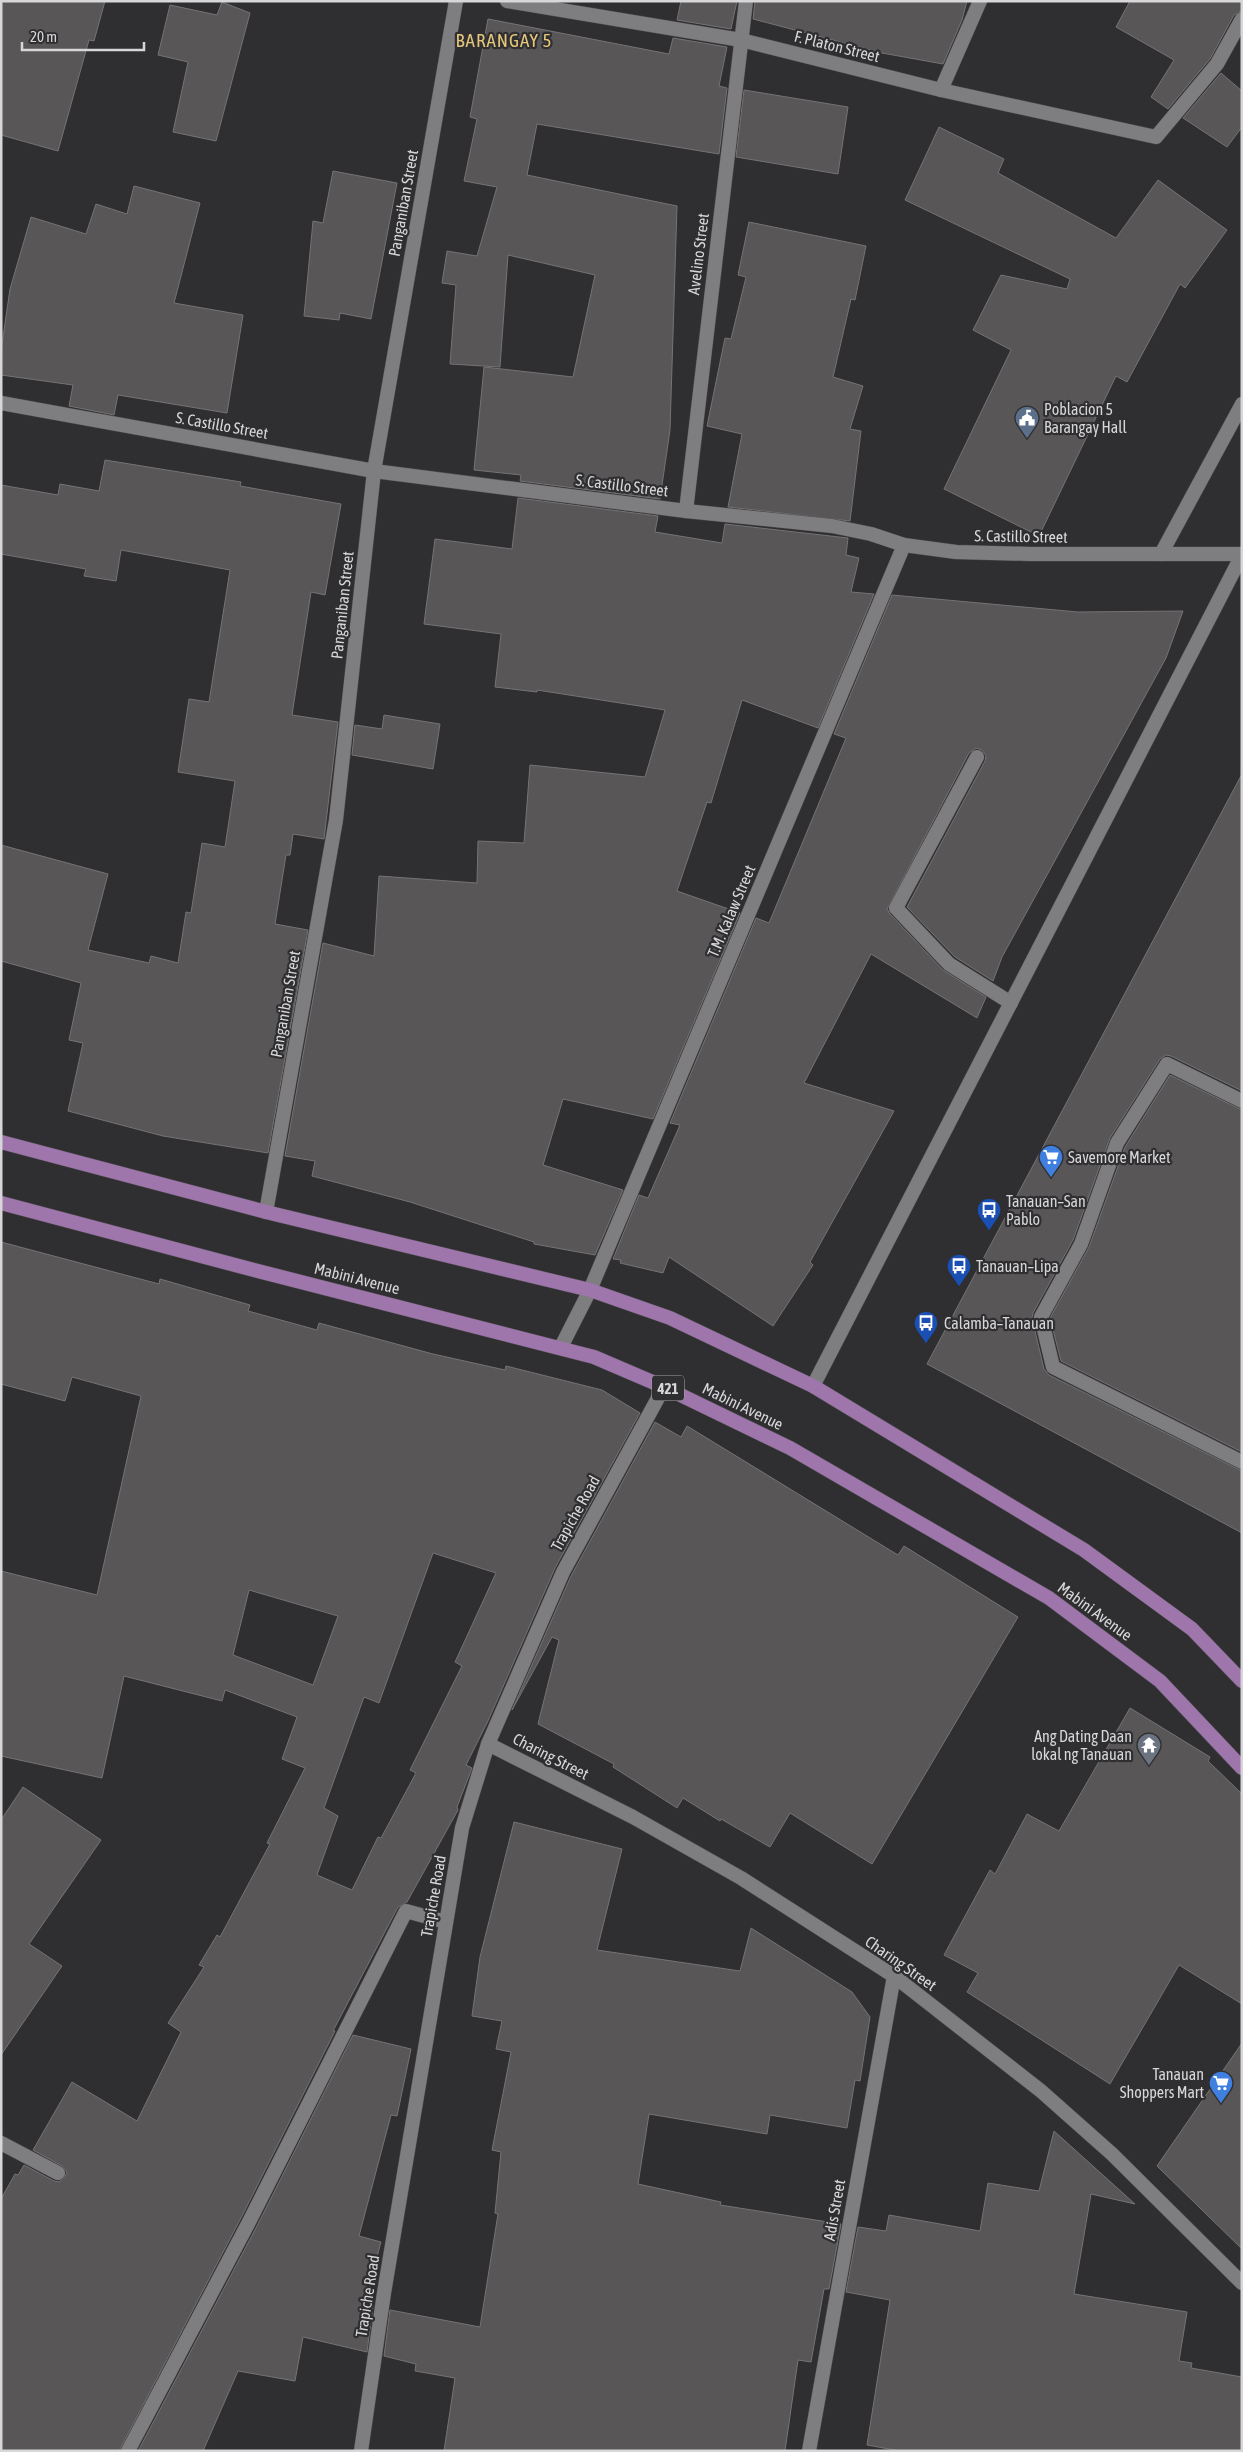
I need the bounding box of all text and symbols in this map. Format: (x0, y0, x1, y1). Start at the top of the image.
scale bar (22, 20, 145, 52)
street label: F. Platon Street (793, 27, 882, 65)
text: 20 m (30, 28, 57, 45)
district label: BARANGAY 5 (456, 29, 552, 51)
street label: Panganiban Street (385, 148, 422, 258)
street label: Avelino Street (684, 212, 712, 296)
place label: Poblacion 5 Barangay Hall (1044, 400, 1127, 437)
public building icon: Poblacion 5 Barangay Hall (1014, 405, 1040, 439)
street label: S. Castillo Street (174, 408, 270, 442)
street label: S. Castillo Street (575, 470, 670, 500)
street label: S. Castillo Street (974, 526, 1068, 546)
street label: Panganiban Street (327, 550, 358, 660)
street label: T.M. Kalaw Street (704, 862, 759, 960)
street label: Panganiban Street (267, 949, 304, 1059)
supermarket icon: Savemore Market (1038, 1144, 1064, 1178)
place label: Savemore Market (1068, 1148, 1171, 1166)
place label: Tanauan–San Pablo (1006, 1192, 1086, 1228)
bus stop icon: Tanauan–San Pablo (976, 1197, 1002, 1231)
bus stop icon: Tanauan–Lipa (946, 1253, 972, 1287)
place label: Tanauan–Lipa (976, 1257, 1059, 1276)
street label: Mabini Avenue (312, 1259, 402, 1297)
bus stop icon: Calamba–Tanauan (913, 1310, 939, 1344)
place label: Calamba–Tanauan (944, 1314, 1054, 1332)
road number: 421 (652, 1376, 684, 1400)
street label: Mabini Avenue (700, 1379, 786, 1433)
street label: Trapiche Road (547, 1472, 604, 1554)
street label: Mabini Avenue (1054, 1578, 1136, 1644)
place label: Ang Dating Daan lokal ng Tanauan (1031, 1727, 1132, 1764)
street label: Charing Street (510, 1729, 592, 1784)
temple icon: Ang Dating Daan lokal ng Tanauan (1136, 1732, 1162, 1766)
street label: Trapiche Road (417, 1854, 450, 1939)
street label: Charing Street (861, 1932, 940, 1995)
place label: Tanauan Shoppers Mart (1120, 2065, 1204, 2102)
supermarket icon: Tanauan Shoppers Mart (1208, 2070, 1234, 2104)
street label: Adis Street (820, 2178, 848, 2242)
street label: Trapiche Road (352, 2254, 383, 2338)

